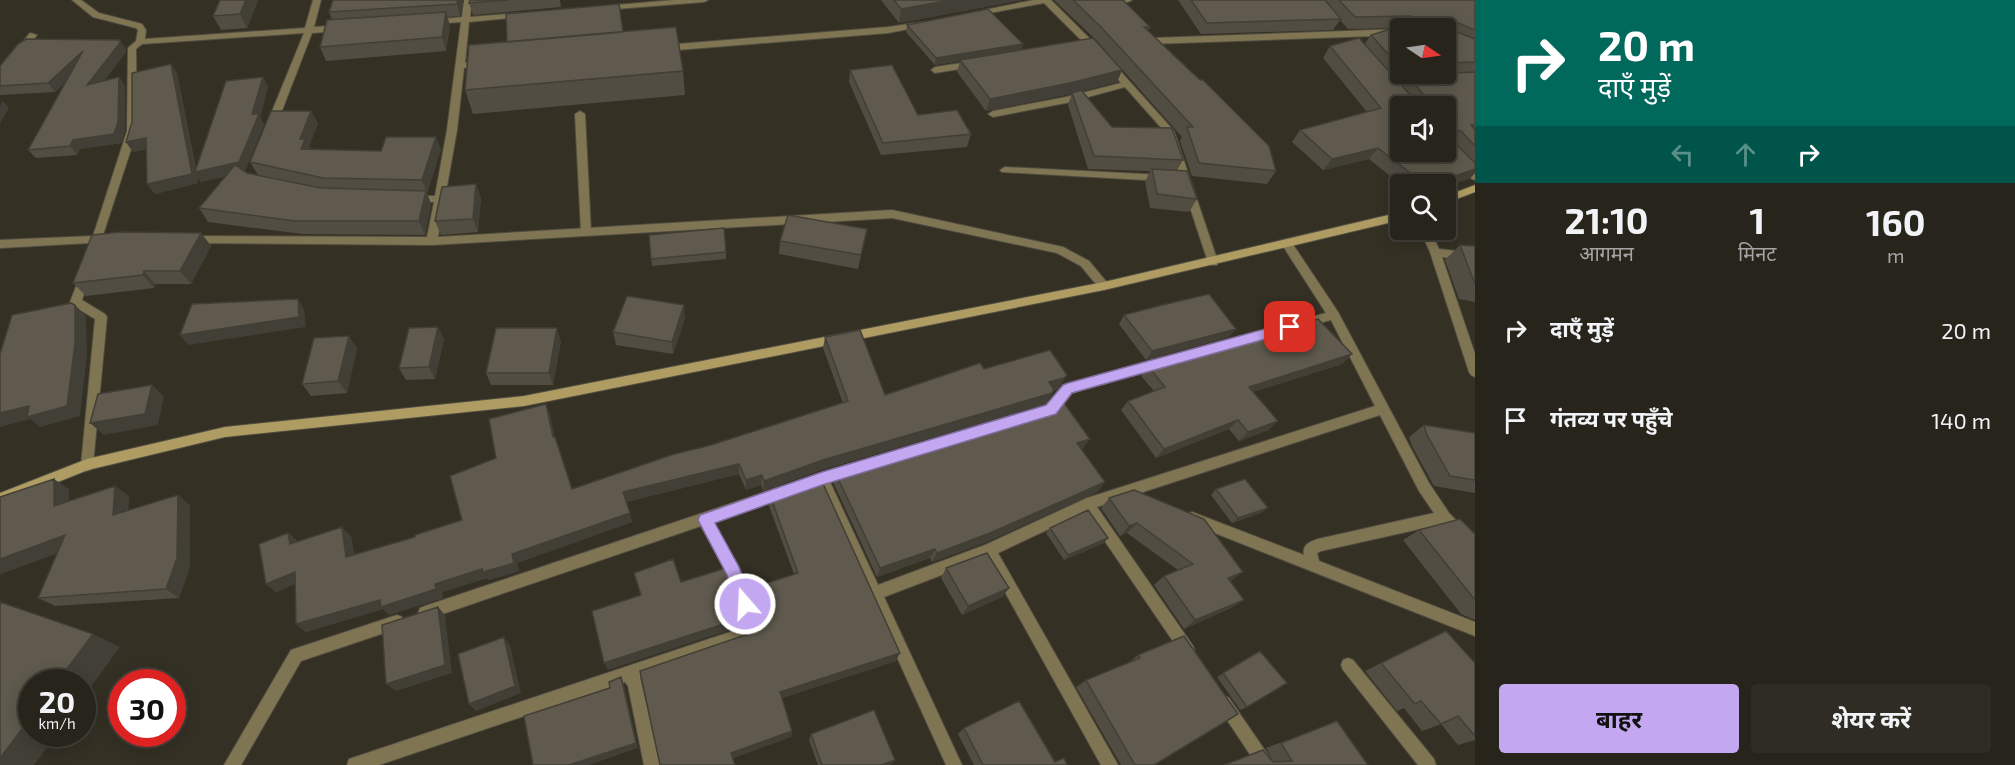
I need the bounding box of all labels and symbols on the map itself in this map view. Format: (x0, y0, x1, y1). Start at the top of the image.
north arrow (1390, 18, 1456, 84)
pin (1264, 301, 1315, 352)
position arrow (713, 572, 777, 636)
speed limit sign: 30 (108, 669, 186, 747)

